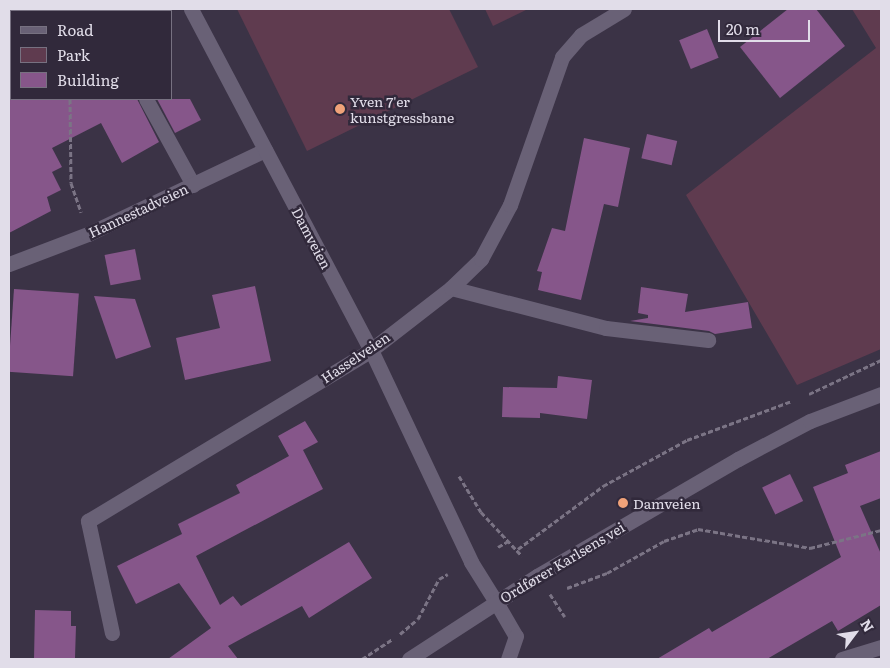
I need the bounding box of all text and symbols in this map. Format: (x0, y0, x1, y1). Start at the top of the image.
legend (10, 10, 172, 100)
scale bar (720, 10, 812, 42)
text: 20 m (726, 17, 760, 40)
text: Road (57, 18, 93, 41)
text: Park (57, 43, 90, 66)
text: Building (57, 68, 119, 91)
place label: Yven 7'er kunstgressbane (350, 93, 454, 125)
marker: Yven 7'er kunstgressbane (334, 103, 346, 115)
street label: Hannestadveien (85, 180, 191, 240)
street label: Damveien (289, 204, 335, 272)
street label: Hasselveien (317, 328, 393, 386)
place label: Damveien (633, 495, 700, 511)
marker: Damveien (617, 497, 629, 509)
street label: Ordfører Karlsens vei (497, 518, 627, 606)
north arrow (830, 608, 880, 658)
text: N (856, 615, 879, 635)

